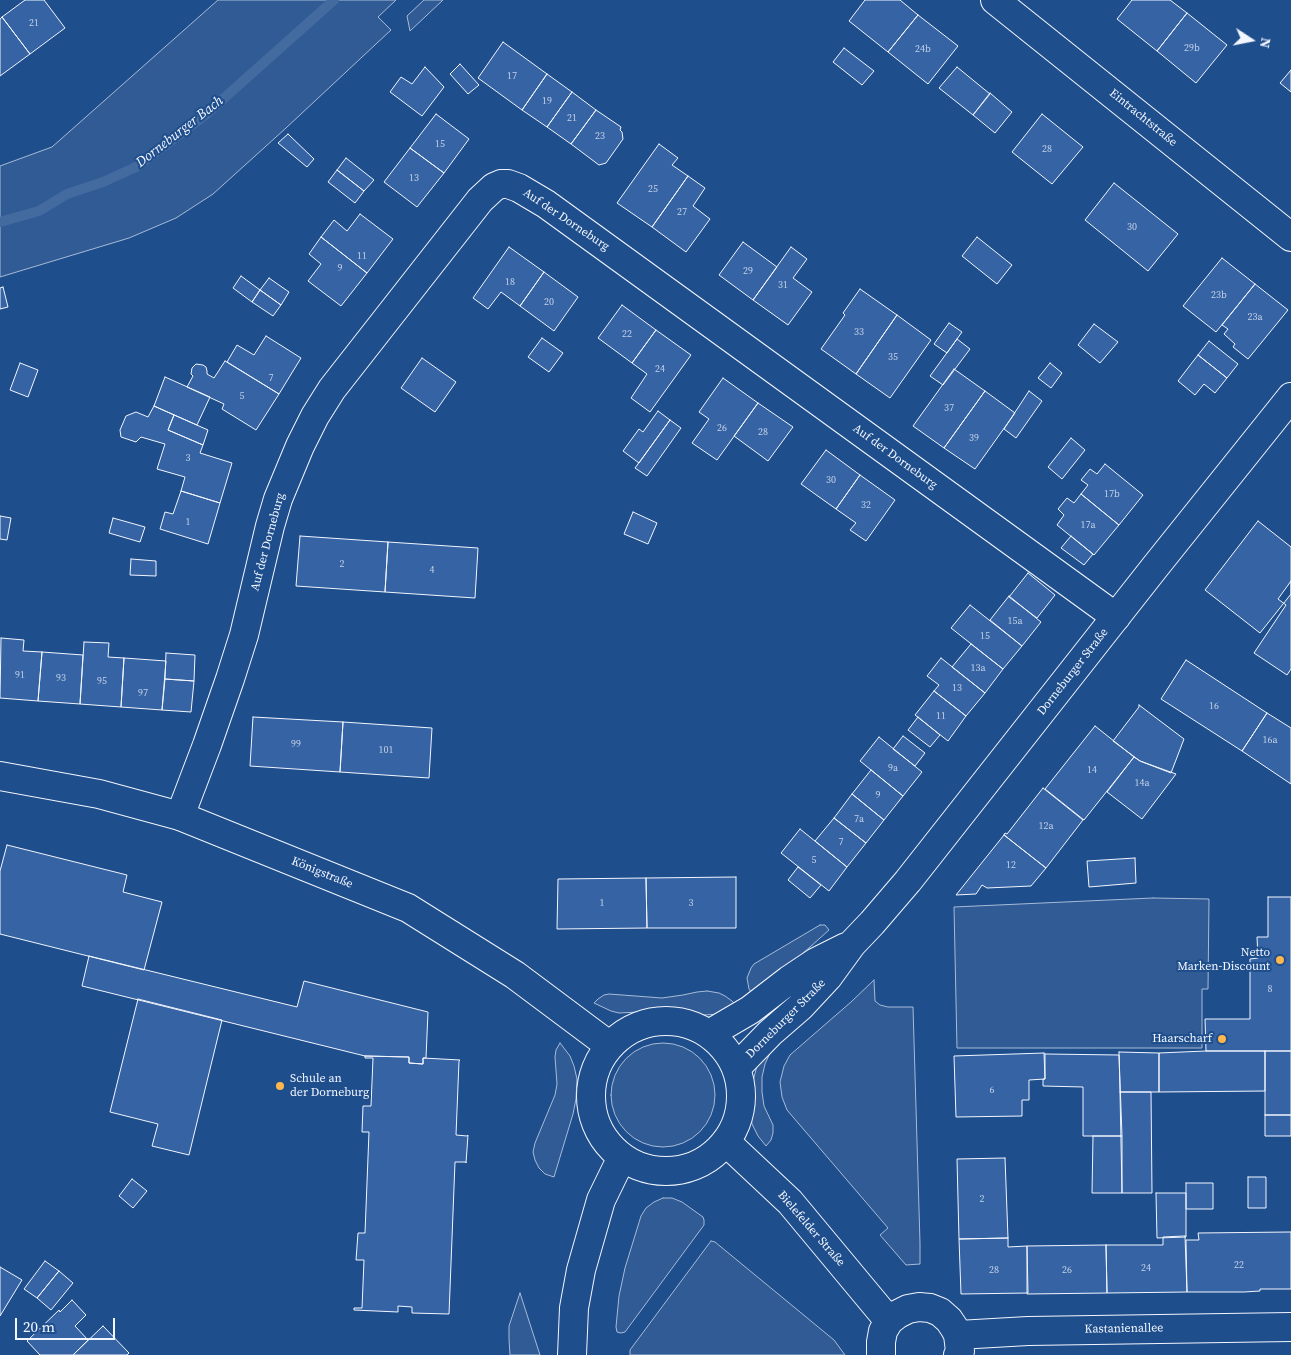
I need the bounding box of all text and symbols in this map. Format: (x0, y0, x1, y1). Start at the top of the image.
north arrow (1226, 15, 1276, 65)
house number: 21 (29, 17, 39, 29)
text: N (1255, 36, 1277, 50)
house number: 29b (1184, 42, 1200, 54)
house number: 24b (915, 43, 931, 55)
house number: 17 (507, 70, 517, 82)
street label: Eintrachtstraße (1106, 86, 1180, 150)
water label: Dorneburger Bach (133, 93, 227, 171)
house number: 19 (542, 95, 552, 107)
house number: 21 (567, 112, 577, 124)
house number: 23 (595, 130, 605, 142)
house number: 15 (435, 138, 445, 150)
house number: 28 (1042, 143, 1052, 155)
house number: 13 (409, 172, 419, 184)
house number: 25 (648, 183, 658, 195)
street label: Auf der Dorneburg (520, 186, 612, 254)
house number: 27 (677, 206, 687, 218)
house number: 30 (1127, 221, 1137, 233)
house number: 11 (357, 250, 367, 262)
house number: 9 (338, 262, 342, 274)
house number: 29 (743, 265, 753, 277)
house number: 18 (505, 276, 515, 288)
house number: 31 (778, 279, 788, 291)
house number: 23b (1211, 289, 1227, 301)
house number: 20 (544, 296, 554, 308)
house number: 23a (1247, 311, 1263, 323)
house number: 33 (854, 326, 864, 338)
house number: 22 (622, 328, 632, 340)
house number: 35 (888, 351, 898, 363)
house number: 24 (655, 363, 665, 375)
house number: 7 (269, 372, 273, 384)
house number: 5 (240, 390, 244, 402)
house number: 37 (944, 402, 954, 414)
street label: Auf der Dorneburg (850, 421, 940, 493)
house number: 26 (717, 422, 727, 434)
house number: 28 (758, 426, 768, 438)
house number: 39 (969, 432, 979, 444)
house number: 3 (186, 452, 190, 464)
house number: 30 (826, 474, 836, 486)
house number: 17b (1104, 488, 1120, 500)
street label: Auf der Dorneburg (248, 491, 288, 593)
house number: 32 (861, 499, 871, 511)
house number: 1 (186, 516, 190, 528)
house number: 17a (1080, 519, 1096, 531)
house number: 2 (340, 558, 344, 570)
house number: 4 (430, 564, 434, 576)
house number: 15a (1007, 615, 1023, 627)
street label: Dorneburger Straße (1035, 626, 1111, 718)
house number: 15 (980, 630, 990, 642)
house number: 13a (970, 662, 986, 674)
house number: 91 (15, 669, 25, 681)
house number: 93 (56, 672, 66, 684)
house number: 95 (97, 675, 107, 687)
house number: 13 (952, 682, 962, 694)
house number: 97 (138, 687, 148, 699)
house number: 16 (1209, 700, 1219, 712)
house number: 11 (936, 710, 946, 722)
house number: 16a (1262, 734, 1278, 746)
house number: 99 (291, 738, 301, 750)
house number: 101 (379, 744, 393, 756)
house number: 9a (888, 762, 898, 774)
house number: 14 (1087, 764, 1097, 776)
house number: 14a (1134, 777, 1150, 789)
house number: 9 (876, 789, 880, 801)
house number: 7a (854, 813, 864, 825)
house number: 12a (1038, 820, 1054, 832)
house number: 7 (839, 836, 843, 848)
street label: Königstraße (289, 854, 355, 892)
house number: 5 (812, 854, 816, 866)
house number: 12 (1006, 859, 1016, 871)
house number: 1 (600, 897, 604, 909)
house number: 3 (689, 897, 693, 909)
place label: Netto Marken-Discount (1177, 946, 1270, 974)
marker: Netto Marken-Discount (1274, 954, 1286, 966)
street label: Dorneburger Straße (743, 976, 829, 1062)
house number: 8 (1268, 983, 1272, 995)
place label: Haarscharf (1152, 1032, 1212, 1046)
marker: Haarscharf (1216, 1033, 1228, 1045)
place label: Schule an der Dorneburg (290, 1072, 369, 1100)
marker: Schule an der Dorneburg (274, 1080, 286, 1092)
house number: 6 (990, 1084, 994, 1096)
street label: Bielefelder Straße (774, 1188, 848, 1270)
house number: 2 (980, 1193, 984, 1205)
house number: 22 (1234, 1259, 1244, 1271)
house number: 24 (1141, 1262, 1151, 1274)
house number: 28 (989, 1264, 999, 1276)
house number: 26 (1062, 1264, 1072, 1276)
scale bar (18, 1308, 118, 1340)
text: 20 m (23, 1316, 55, 1337)
street label: Kastanienallee (1084, 1321, 1164, 1337)

